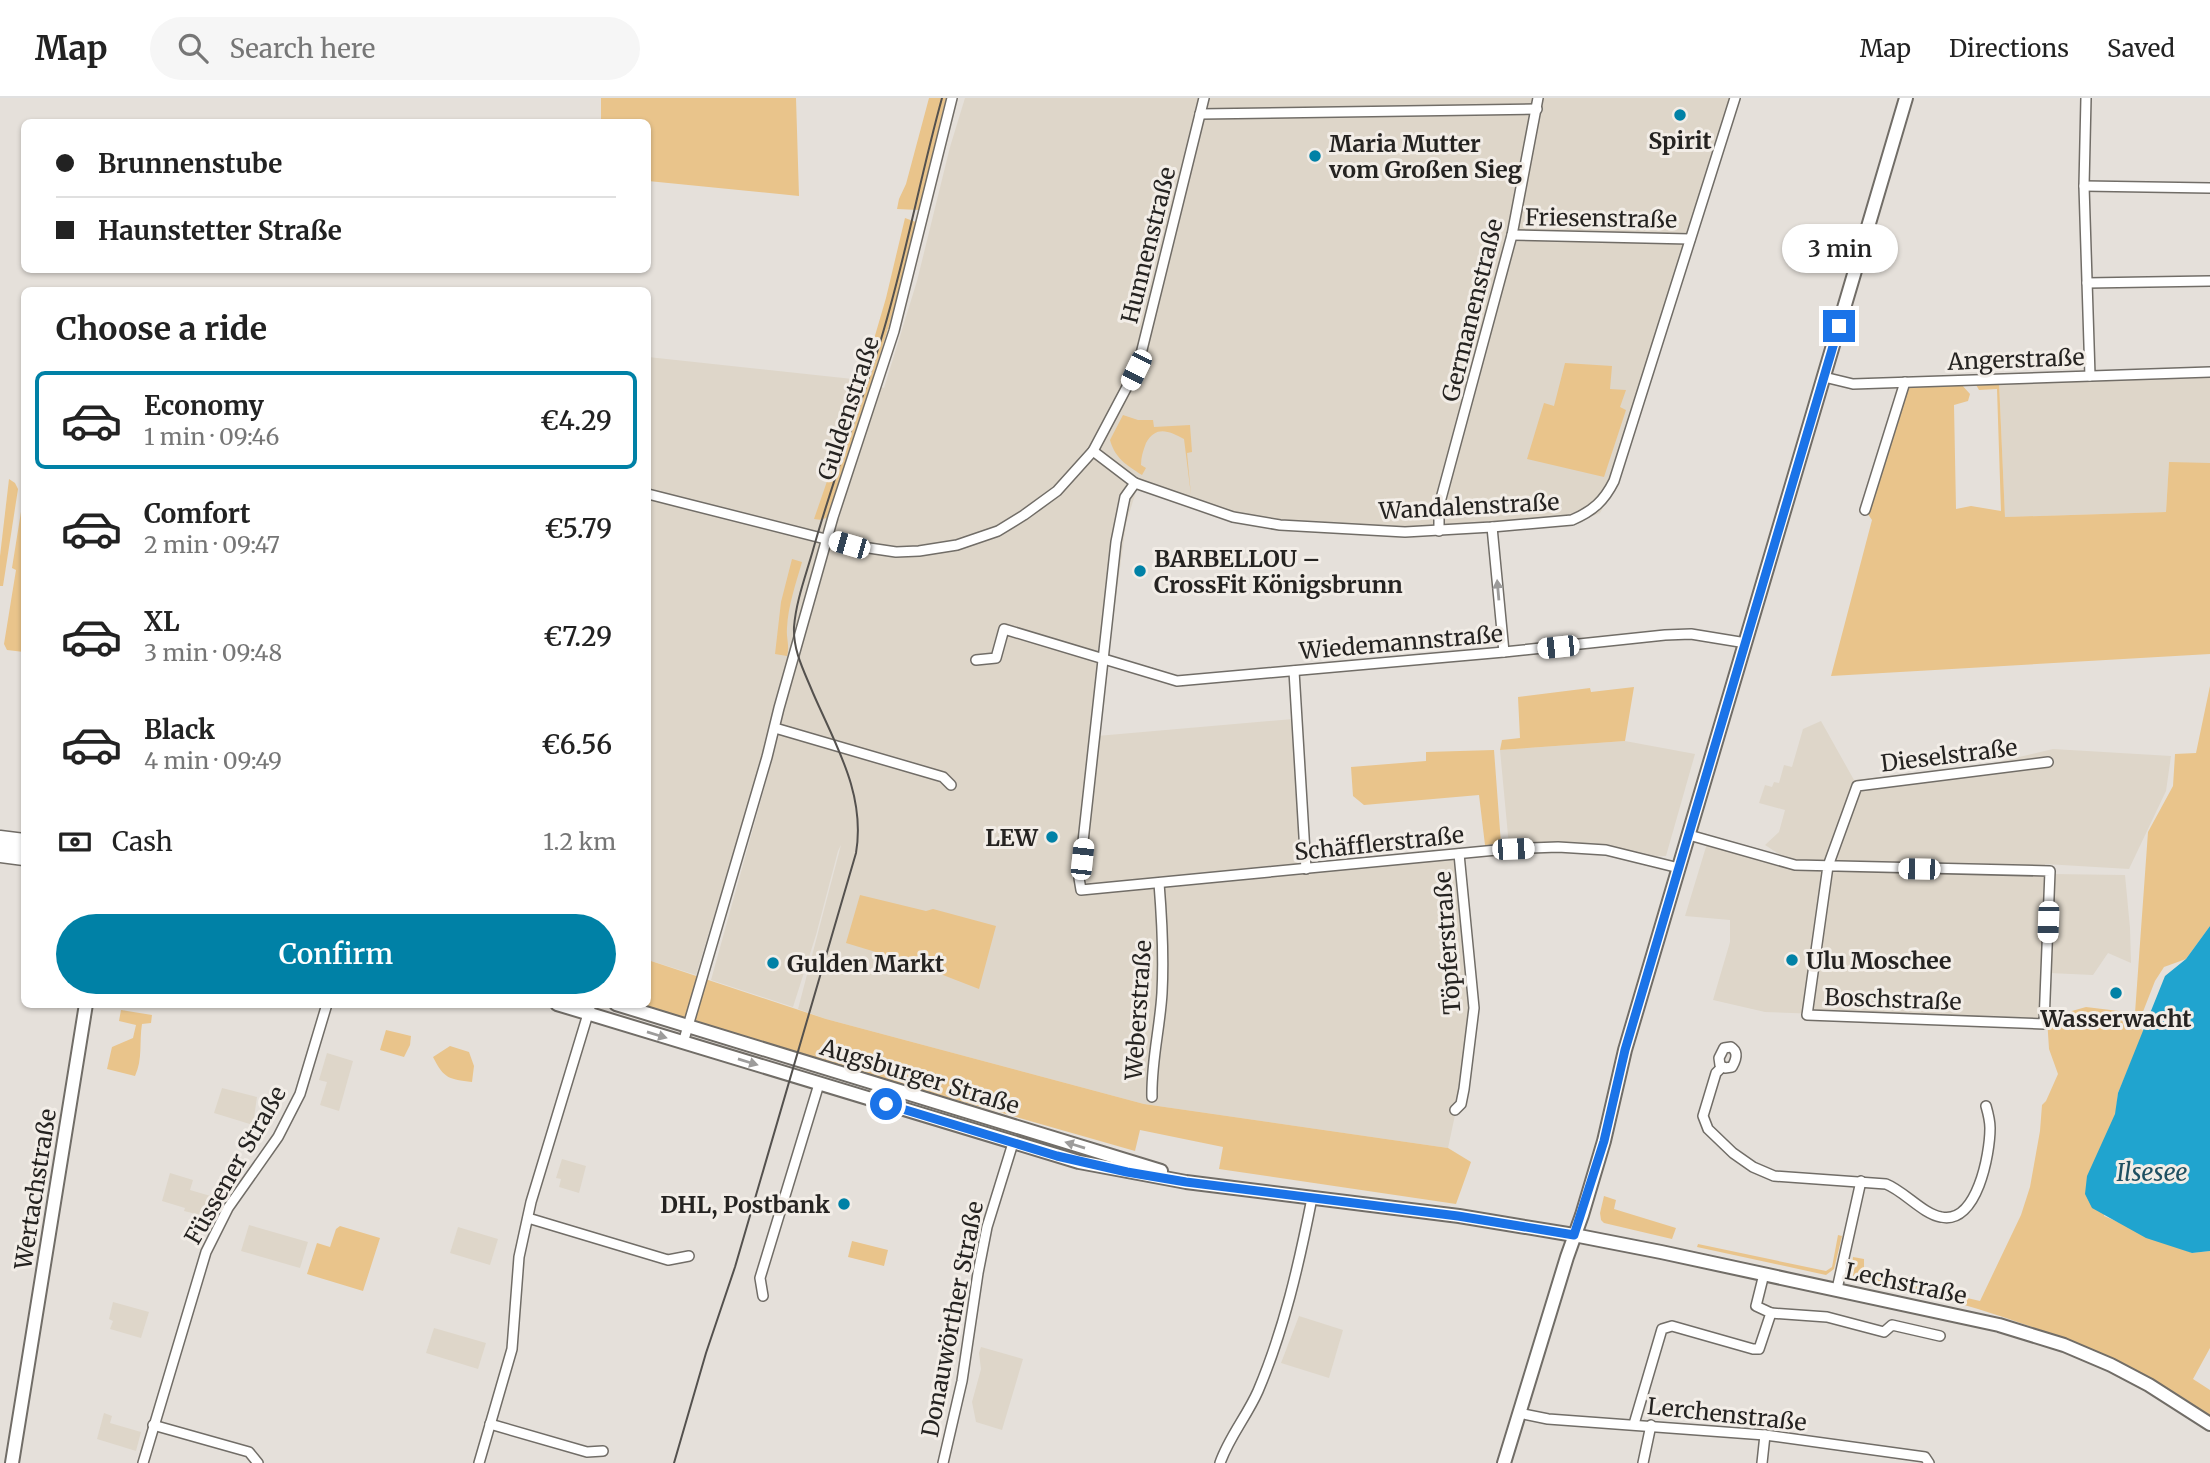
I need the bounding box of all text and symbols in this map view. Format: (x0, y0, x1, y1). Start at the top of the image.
search box (150, 17, 640, 80)
text: Map (35, 28, 108, 69)
icon: search (174, 29, 212, 67)
text: Search here (230, 32, 375, 65)
text: Map (1860, 33, 1911, 64)
text: Directions (1949, 33, 2069, 64)
text: Saved (2107, 33, 2175, 64)
marker: Spirit (1672, 107, 1688, 123)
place label: Spirit (1648, 126, 1712, 155)
place label: Maria Mutter vom Großen Sieg (1328, 129, 1523, 184)
text: Brunnenstube (98, 147, 282, 180)
marker: Maria Mutter vom Großen Sieg (1307, 148, 1323, 164)
street label: Hunnenstraße (1115, 164, 1181, 326)
street label: Friesenstraße (1525, 202, 1677, 234)
text: Haunstetter Straße (98, 214, 342, 247)
street label: Germanenstraße (1435, 216, 1509, 404)
callout: 3 min (1781, 224, 1897, 274)
text: 3 min (1808, 234, 1872, 263)
text: Choose a ride (56, 309, 267, 349)
route end (1823, 310, 1855, 342)
street label: Guldenstraße (811, 332, 885, 484)
street label: Angerstraße (1946, 342, 2085, 376)
car (1118, 347, 1155, 393)
icon: car (60, 389, 123, 452)
text: Economy (144, 389, 264, 422)
text: €4.29 (540, 404, 612, 437)
text: 1 min · 09:46 (144, 422, 279, 451)
street label: Wandalenstraße (1377, 487, 1560, 525)
icon: car (60, 497, 123, 560)
text: Comfort (144, 497, 250, 530)
text: €5.79 (544, 512, 612, 545)
car (826, 529, 873, 561)
text: 2 min · 09:47 (144, 530, 280, 559)
place label: BARBELLOU – CrossFit Königsbrunn (1154, 544, 1403, 599)
marker: BARBELLOU – CrossFit Königsbrunn (1132, 563, 1148, 579)
one-way arrow (1492, 579, 1503, 601)
icon: car (60, 605, 123, 668)
text: XL (144, 605, 180, 638)
street label: Wiedemannstraße (1297, 619, 1504, 665)
text: €7.29 (543, 620, 612, 653)
car (1537, 634, 1580, 660)
text: 3 min · 09:48 (144, 638, 282, 667)
icon: car (60, 713, 123, 776)
text: Black (144, 713, 215, 746)
text: €6.56 (541, 728, 612, 761)
street label: Dieselstraße (1879, 732, 2019, 778)
text: 4 min · 09:49 (144, 746, 282, 775)
street label: Schäfflerstraße (1293, 820, 1465, 866)
icon: cash (56, 823, 94, 861)
place label: LEW (985, 823, 1039, 852)
text: Cash (112, 825, 173, 858)
text: 1.2 km (543, 827, 616, 856)
marker: LEW (1044, 829, 1060, 845)
car (1070, 837, 1095, 881)
car (1492, 838, 1535, 860)
car (1898, 858, 1941, 880)
street label: Töpferstraße (1428, 870, 1466, 1016)
car (2037, 901, 2060, 943)
button: Confirm (56, 914, 616, 994)
street label: Weberstraße (1119, 939, 1157, 1082)
place label: Ulu Moschee (1806, 946, 1952, 975)
place label: Gulden Markt (787, 949, 944, 978)
marker: Ulu Moschee (1784, 952, 1800, 968)
marker: Gulden Markt (765, 955, 781, 971)
street label: Boschstraße (1824, 982, 1962, 1016)
marker: Wasserwacht (2108, 985, 2124, 1001)
place label: Wasserwacht (2039, 1004, 2192, 1033)
one-way arrow (647, 1030, 668, 1041)
street label: Augsburger Straße (816, 1032, 1023, 1120)
one-way arrow (738, 1058, 759, 1068)
street label: Füssener Straße (178, 1081, 292, 1249)
route start (870, 1088, 902, 1120)
street label: Wertachstraße (8, 1107, 62, 1272)
one-way arrow (1065, 1140, 1086, 1150)
water label: Ilsesee (2116, 1157, 2188, 1188)
place label: DHL, Postbank (660, 1190, 830, 1220)
marker: DHL, Postbank (836, 1196, 852, 1212)
street label: Donauwörther Straße (915, 1199, 989, 1439)
street label: Lechstraße (1843, 1256, 1969, 1310)
street label: Lerchenstraße (1646, 1391, 1808, 1437)

